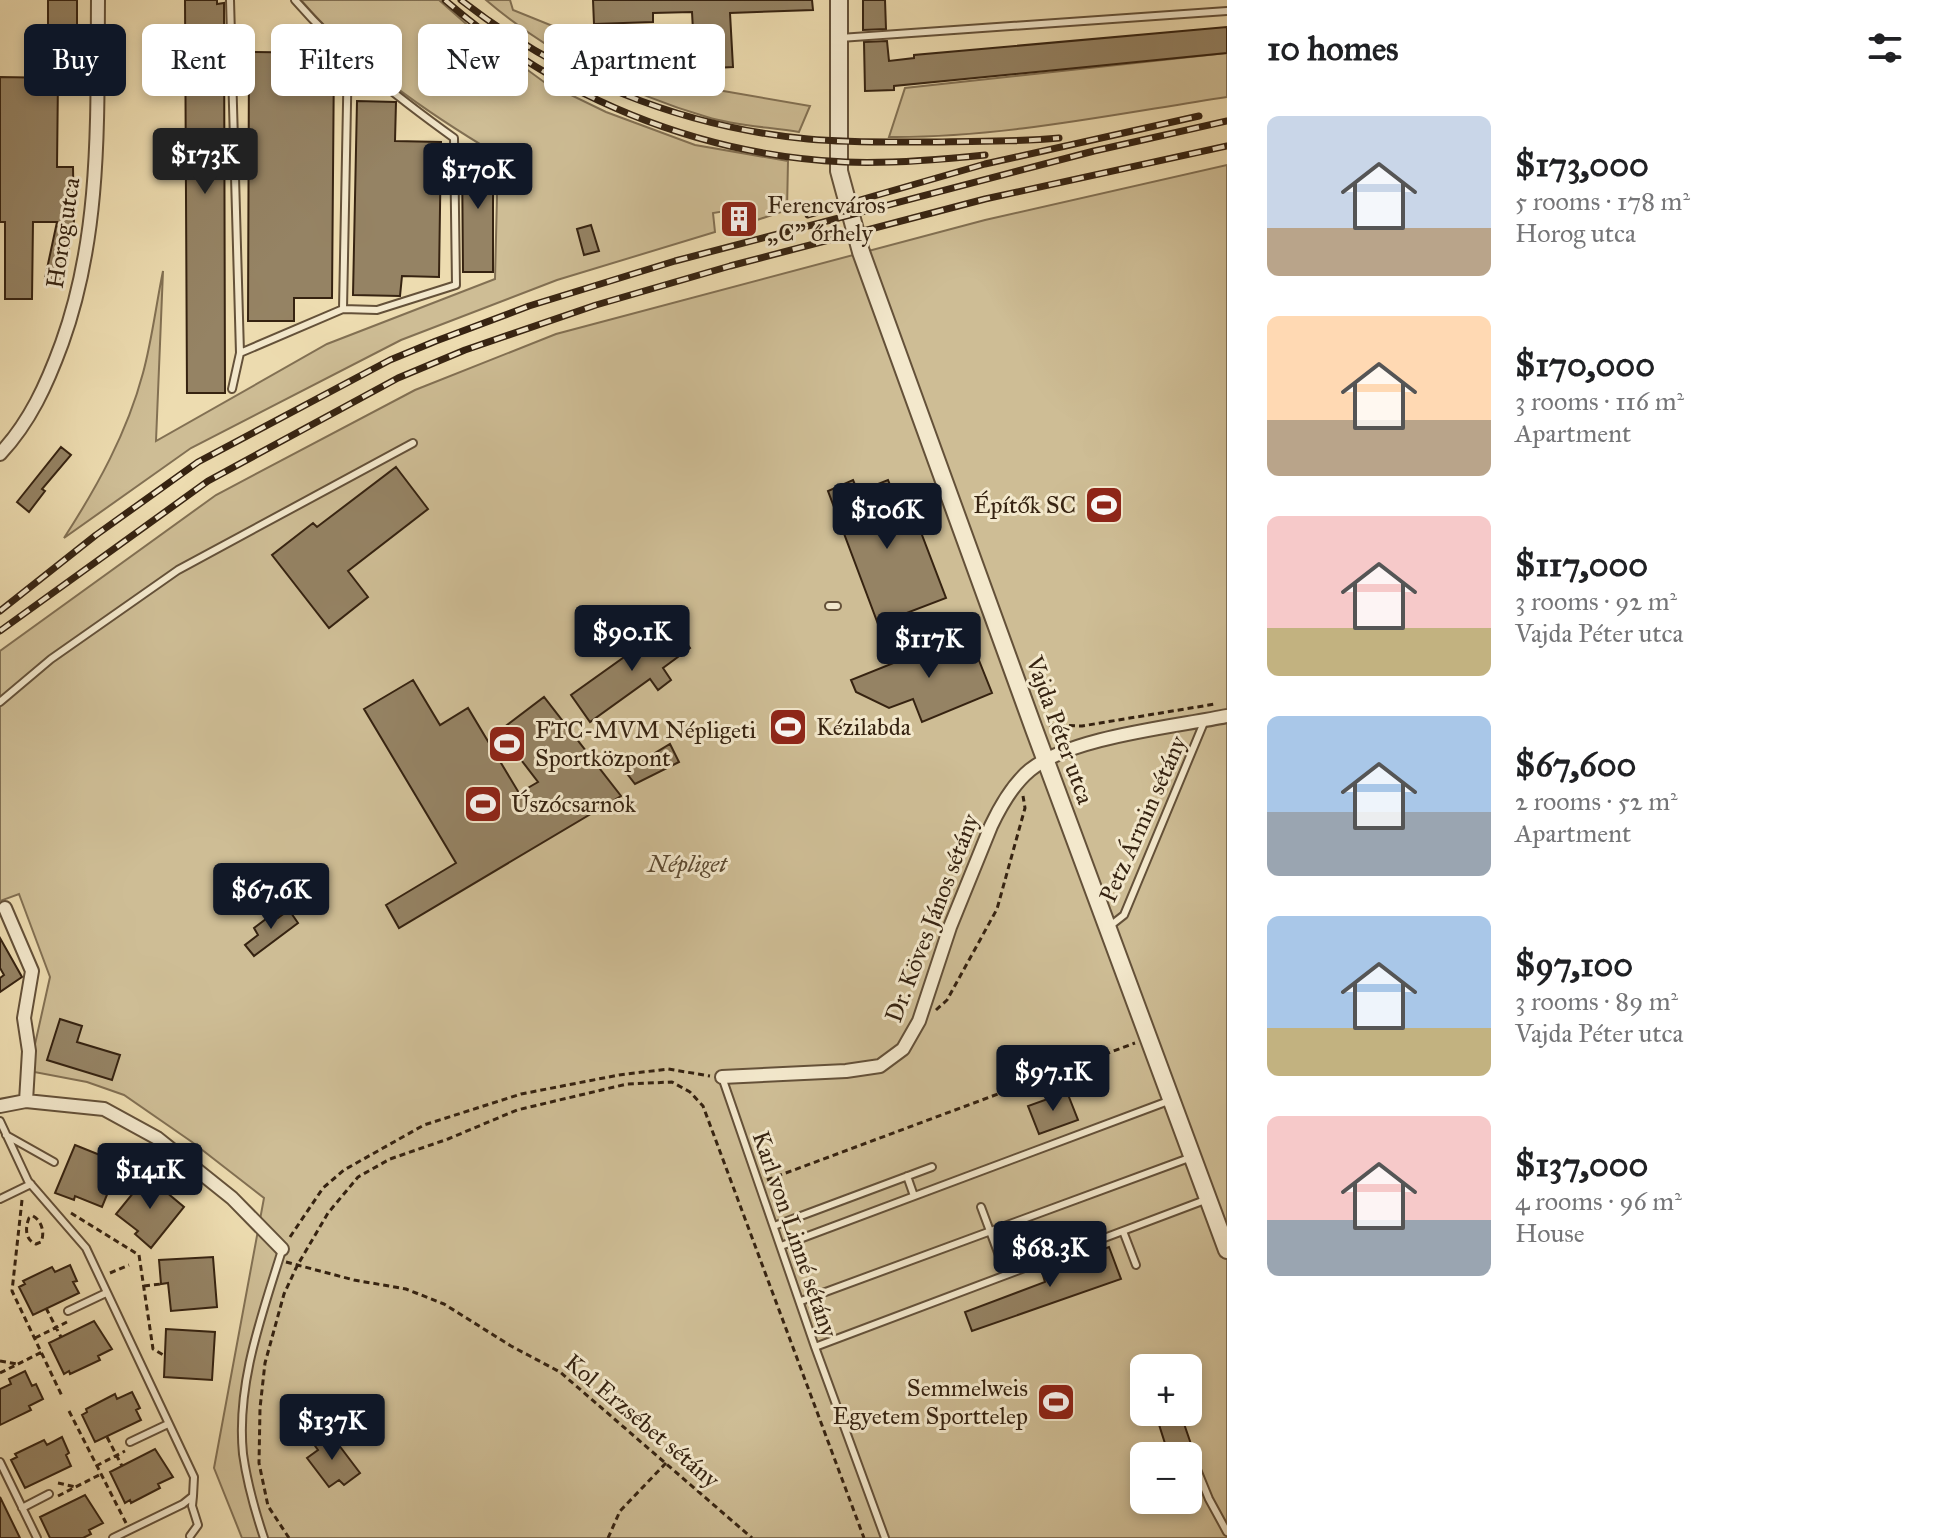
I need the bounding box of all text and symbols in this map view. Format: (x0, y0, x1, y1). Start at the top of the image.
chip: Buy (24, 24, 126, 96)
chip: Rent (142, 24, 255, 96)
chip: Filters (271, 24, 402, 96)
chip: New (418, 24, 528, 96)
chip: Apartment (544, 24, 725, 96)
icon: filters (1863, 26, 1907, 70)
text: 10 homes (1267, 28, 1398, 69)
pin: $173K (149, 128, 261, 196)
text: $173K (171, 138, 239, 170)
pin: $170K (422, 143, 534, 211)
text: $173,000 (1515, 144, 1649, 185)
icon: home (1331, 148, 1427, 244)
text: $170K (441, 153, 515, 185)
street label: Horog utca (39, 175, 87, 291)
text: 5 rooms · 178 m² (1515, 185, 1690, 217)
place label: Ferencváros „C” őrhely (767, 190, 886, 248)
building icon: Ferencváros „C” őrhely (718, 198, 760, 240)
text: Horog utca (1515, 217, 1636, 249)
text: $170,000 (1515, 344, 1655, 385)
icon: home (1331, 348, 1427, 444)
text: 3 rooms · 116 m² (1515, 385, 1684, 417)
text: Apartment (1515, 417, 1631, 449)
pin: $106K (831, 483, 943, 551)
sports icon: Építők SC (1083, 484, 1125, 526)
place label: Építők SC (973, 490, 1076, 520)
text: $106K (851, 493, 923, 525)
text: $117,000 (1515, 544, 1648, 585)
icon: home (1331, 548, 1427, 644)
text: 3 rooms · 92 m² (1515, 585, 1677, 617)
pin: $90.1K (567, 605, 697, 673)
pin: $117K (873, 612, 985, 680)
text: $90.1K (593, 615, 671, 647)
text: Vajda Péter utca (1515, 617, 1683, 649)
text: $117K (895, 622, 963, 654)
street label: Vajda Péter utca (1019, 651, 1101, 809)
sports icon: Kézilabda (767, 706, 809, 748)
place label: Kézilabda (816, 712, 912, 742)
place label: FTC-MVM Népligeti Sportközpont (535, 715, 756, 773)
sports icon: FTC-MVM Népligeti Sportközpont (486, 723, 528, 765)
street label: Petz Ármin sétány (1093, 730, 1193, 907)
text: $67,600 (1515, 744, 1636, 785)
icon: home (1331, 748, 1427, 844)
sports icon: Úszócsarnok (462, 783, 504, 825)
text: 2 rooms · 52 m² (1515, 785, 1678, 817)
place label: Úszócsarnok (511, 789, 637, 819)
street label: Dr. Köves János sétány (878, 809, 986, 1027)
text: Apartment (1515, 817, 1631, 849)
park label: Népliget (645, 849, 728, 879)
pin: $67.6K (206, 863, 336, 931)
text: $67.6K (231, 873, 311, 905)
text: $97,100 (1515, 944, 1633, 985)
icon: home (1331, 948, 1427, 1044)
text: 3 rooms · 89 m² (1515, 985, 1678, 1017)
text: Vajda Péter utca (1515, 1017, 1683, 1049)
pin: $97.1K (988, 1045, 1118, 1113)
text: $97.1K (1014, 1055, 1092, 1087)
street label: Karl von Linné sétány (746, 1127, 845, 1342)
pin: $141K (94, 1143, 206, 1211)
text: $137,000 (1515, 1144, 1648, 1185)
icon: home (1331, 1148, 1427, 1244)
text: $141K (115, 1153, 185, 1185)
text: 4 rooms · 96 m² (1515, 1185, 1682, 1217)
text: House (1515, 1217, 1585, 1249)
pin: $68.3K (985, 1221, 1115, 1289)
text: $68.3K (1011, 1231, 1089, 1263)
street label: Kol Erzsébet sétány (558, 1347, 726, 1495)
map controls (1130, 1354, 1202, 1514)
button: + (1130, 1354, 1202, 1426)
place label: Semmelweis Egyetem Sporttelep (832, 1373, 1028, 1431)
sports icon: Semmelweis Egyetem Sporttelep (1035, 1381, 1077, 1423)
pin: $137K (276, 1394, 388, 1462)
text: $137K (298, 1404, 366, 1436)
button: − (1130, 1442, 1202, 1514)

